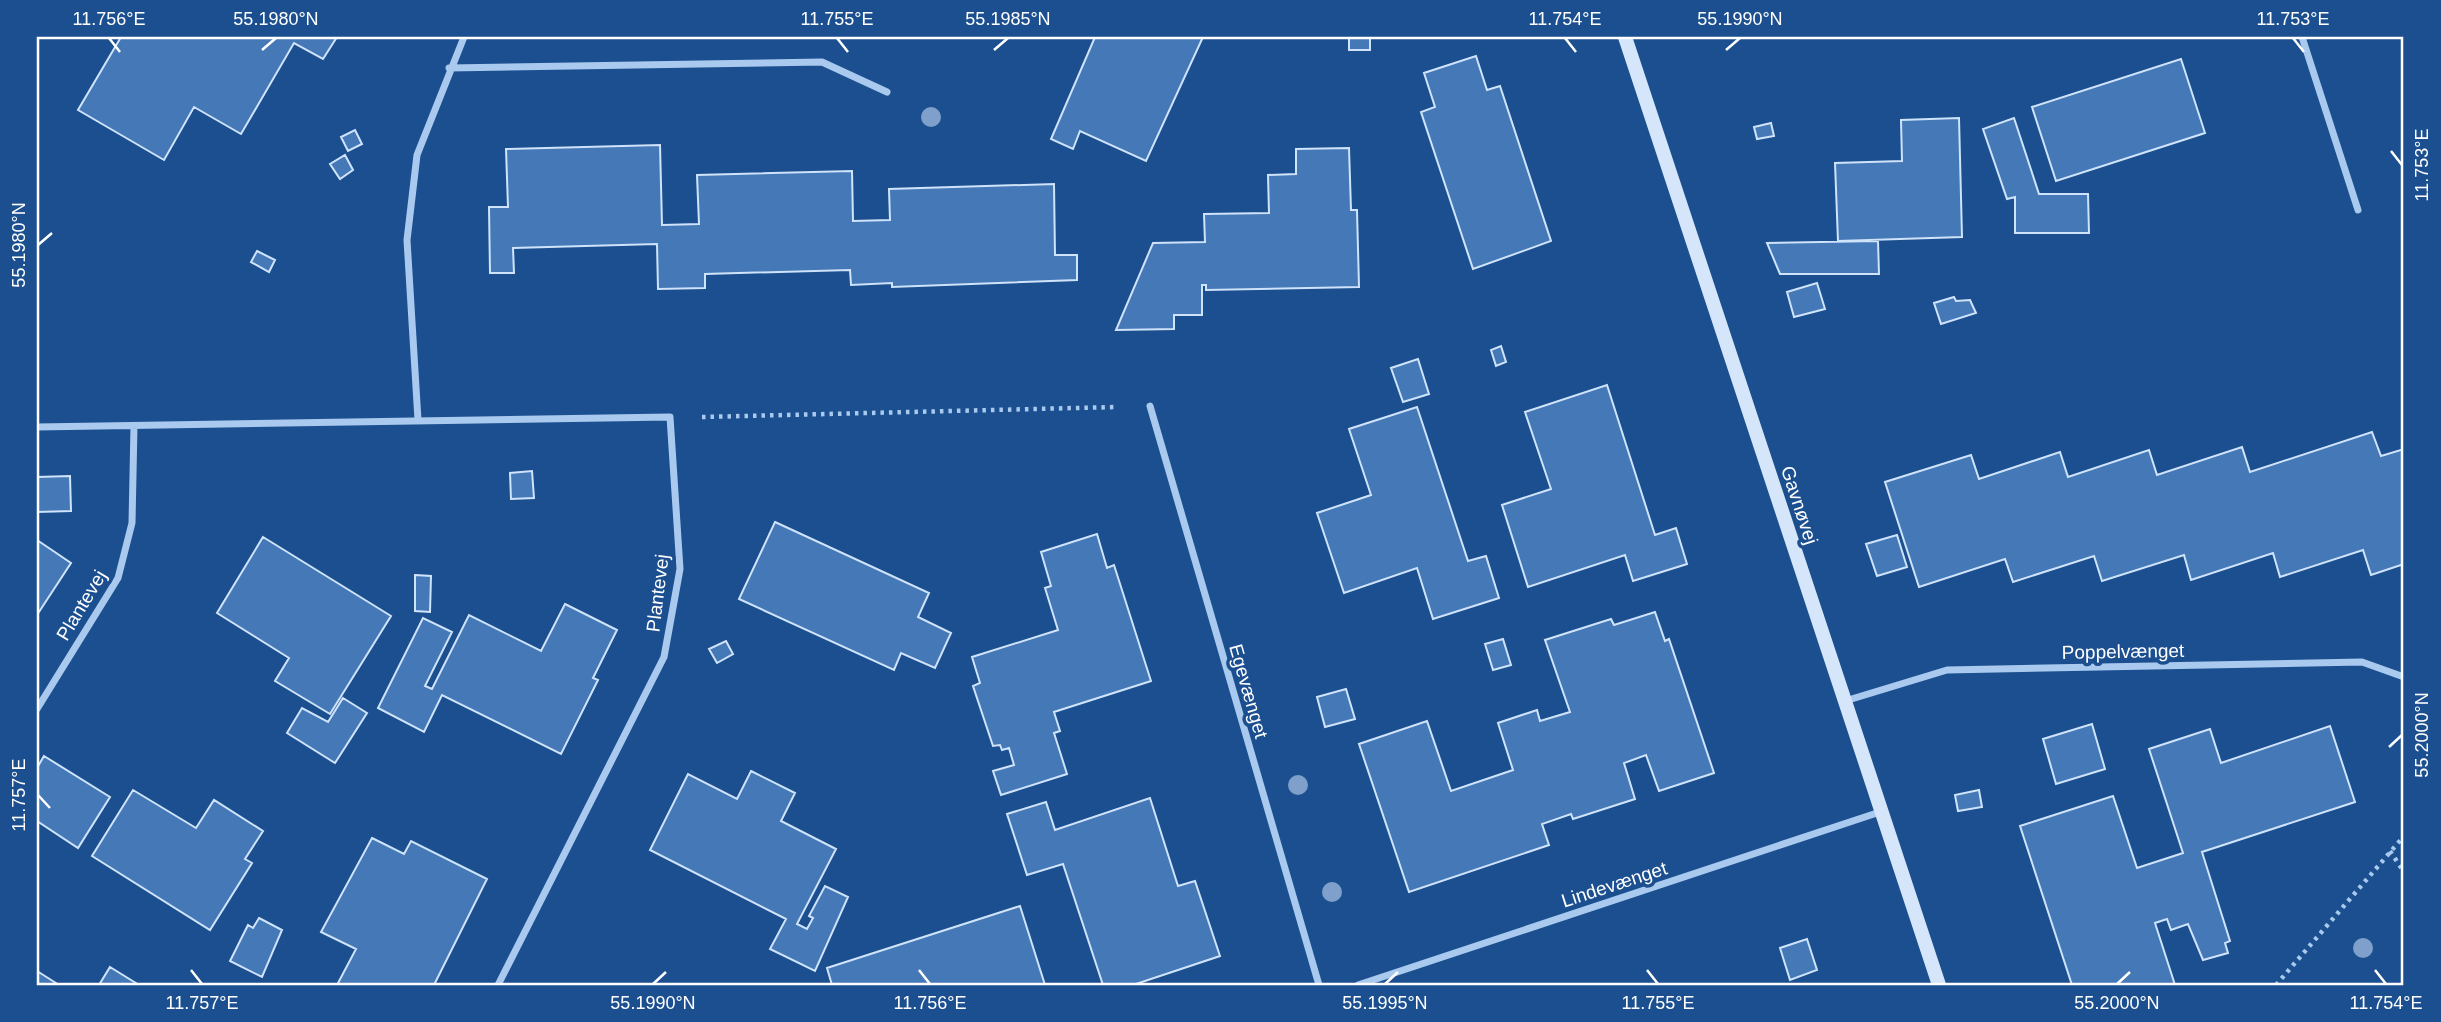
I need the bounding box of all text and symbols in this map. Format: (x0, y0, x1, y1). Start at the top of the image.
text: 11.756°E (73, 9, 145, 29)
text: 55.1980°N (233, 9, 319, 29)
text: 11.755°E (801, 9, 873, 29)
text: 55.1985°N (965, 9, 1051, 29)
text: 11.754°E (1529, 9, 1601, 29)
text: 55.1990°N (1697, 9, 1783, 29)
text: 11.753°E (2257, 9, 2329, 29)
text: 11.753°E (2412, 129, 2432, 201)
text: 55.1980°N (9, 202, 29, 288)
street label: Gavnøvej (1777, 463, 1822, 547)
street label: Plantevej (642, 553, 673, 633)
street label: Plantevej (52, 566, 111, 644)
street label: Poppelvænget (2062, 640, 2185, 663)
street label: Egevænget (1225, 642, 1272, 741)
text: 55.2000°N (2412, 692, 2432, 778)
text: 11.757°E (9, 759, 29, 831)
street label: Lindevænget (1559, 857, 1670, 911)
text: 11.757°E (166, 993, 238, 1013)
text: 55.1990°N (610, 993, 696, 1013)
text: 11.756°E (894, 993, 966, 1013)
text: 55.1995°N (1342, 993, 1428, 1013)
text: 11.755°E (1622, 993, 1694, 1013)
text: 55.2000°N (2074, 993, 2160, 1013)
text: 11.754°E (2350, 993, 2422, 1013)

